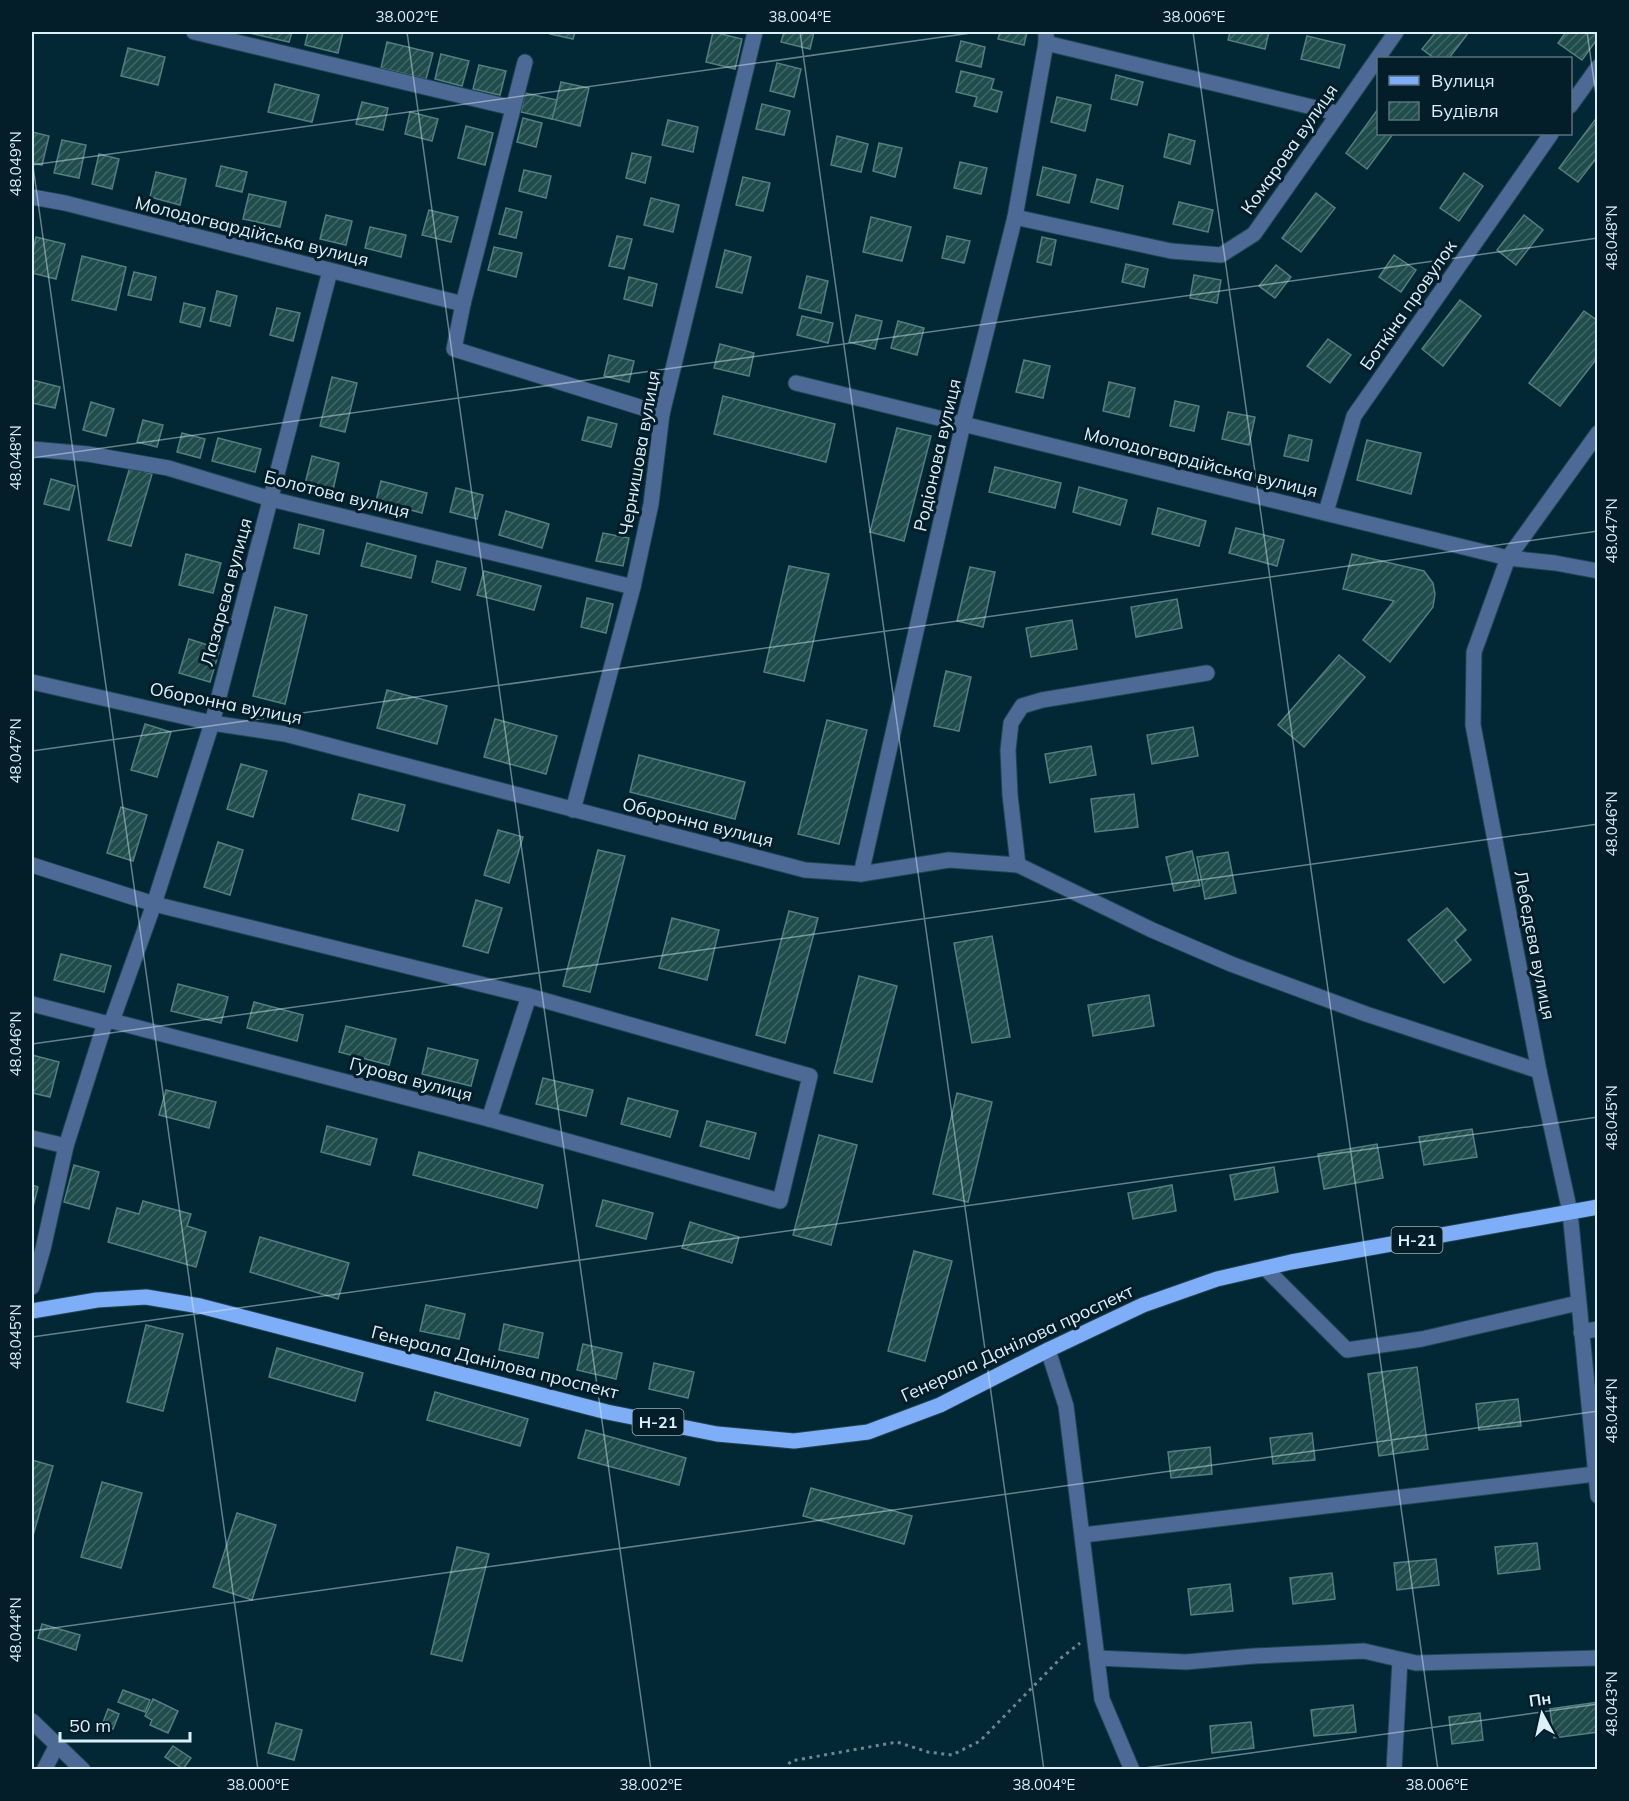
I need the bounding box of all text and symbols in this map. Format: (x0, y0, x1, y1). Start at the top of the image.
text: 38.002°E (376, 7, 439, 26)
text: 38.004°E (769, 7, 832, 26)
text: 38.006°E (1163, 7, 1226, 26)
legend (1377, 57, 1572, 135)
text: Вулиця (1431, 69, 1495, 92)
street label: Комарова вулиця (1235, 79, 1343, 219)
text: Будівля (1431, 99, 1499, 122)
text: 48.049°N (6, 131, 25, 197)
street label: Молодогвардійська вулиця (133, 191, 371, 271)
text: 48.048°N (1602, 205, 1621, 271)
street label: Боткіна провулок (1355, 235, 1462, 374)
street label: Чернишова вулиця (613, 369, 665, 537)
street label: Родіонова вулиця (908, 376, 966, 534)
street label: Молодогвардійська вулиця (1082, 422, 1320, 502)
text: 48.048°N (6, 425, 25, 491)
street label: Болотова вулиця (262, 465, 412, 523)
text: 48.047°N (1602, 498, 1621, 564)
street label: Лазарєва вулиця (195, 515, 257, 669)
street label: Оборонна вулиця (148, 677, 304, 729)
text: 48.047°N (6, 718, 25, 784)
text: 48.046°N (1602, 791, 1621, 857)
street label: Оборонна вулиця (620, 792, 776, 852)
street label: Лебедєва вулиця (1509, 868, 1561, 1022)
text: 48.046°N (6, 1011, 25, 1077)
street label: Гурова вулиця (347, 1051, 475, 1107)
text: 48.045°N (1602, 1085, 1621, 1151)
road number: Н-21 (1392, 1227, 1442, 1253)
street label: Генерала Данілова проспект (897, 1279, 1138, 1407)
text: 48.045°N (6, 1304, 25, 1370)
street label: Генерала Данілова проспект (369, 1320, 622, 1404)
text: 48.044°N (1602, 1378, 1621, 1444)
road number: Н-21 (632, 1409, 684, 1435)
text: 48.044°N (6, 1597, 25, 1663)
text: 48.043°N (1602, 1671, 1621, 1737)
north arrow (1512, 1684, 1572, 1744)
text: Пн (1528, 1688, 1552, 1711)
scale bar (60, 1705, 190, 1743)
text: 50 m (69, 1714, 111, 1737)
text: 38.000°E (227, 1775, 290, 1794)
text: 38.002°E (620, 1775, 683, 1794)
text: 38.004°E (1013, 1775, 1076, 1794)
text: 38.006°E (1406, 1775, 1469, 1794)

